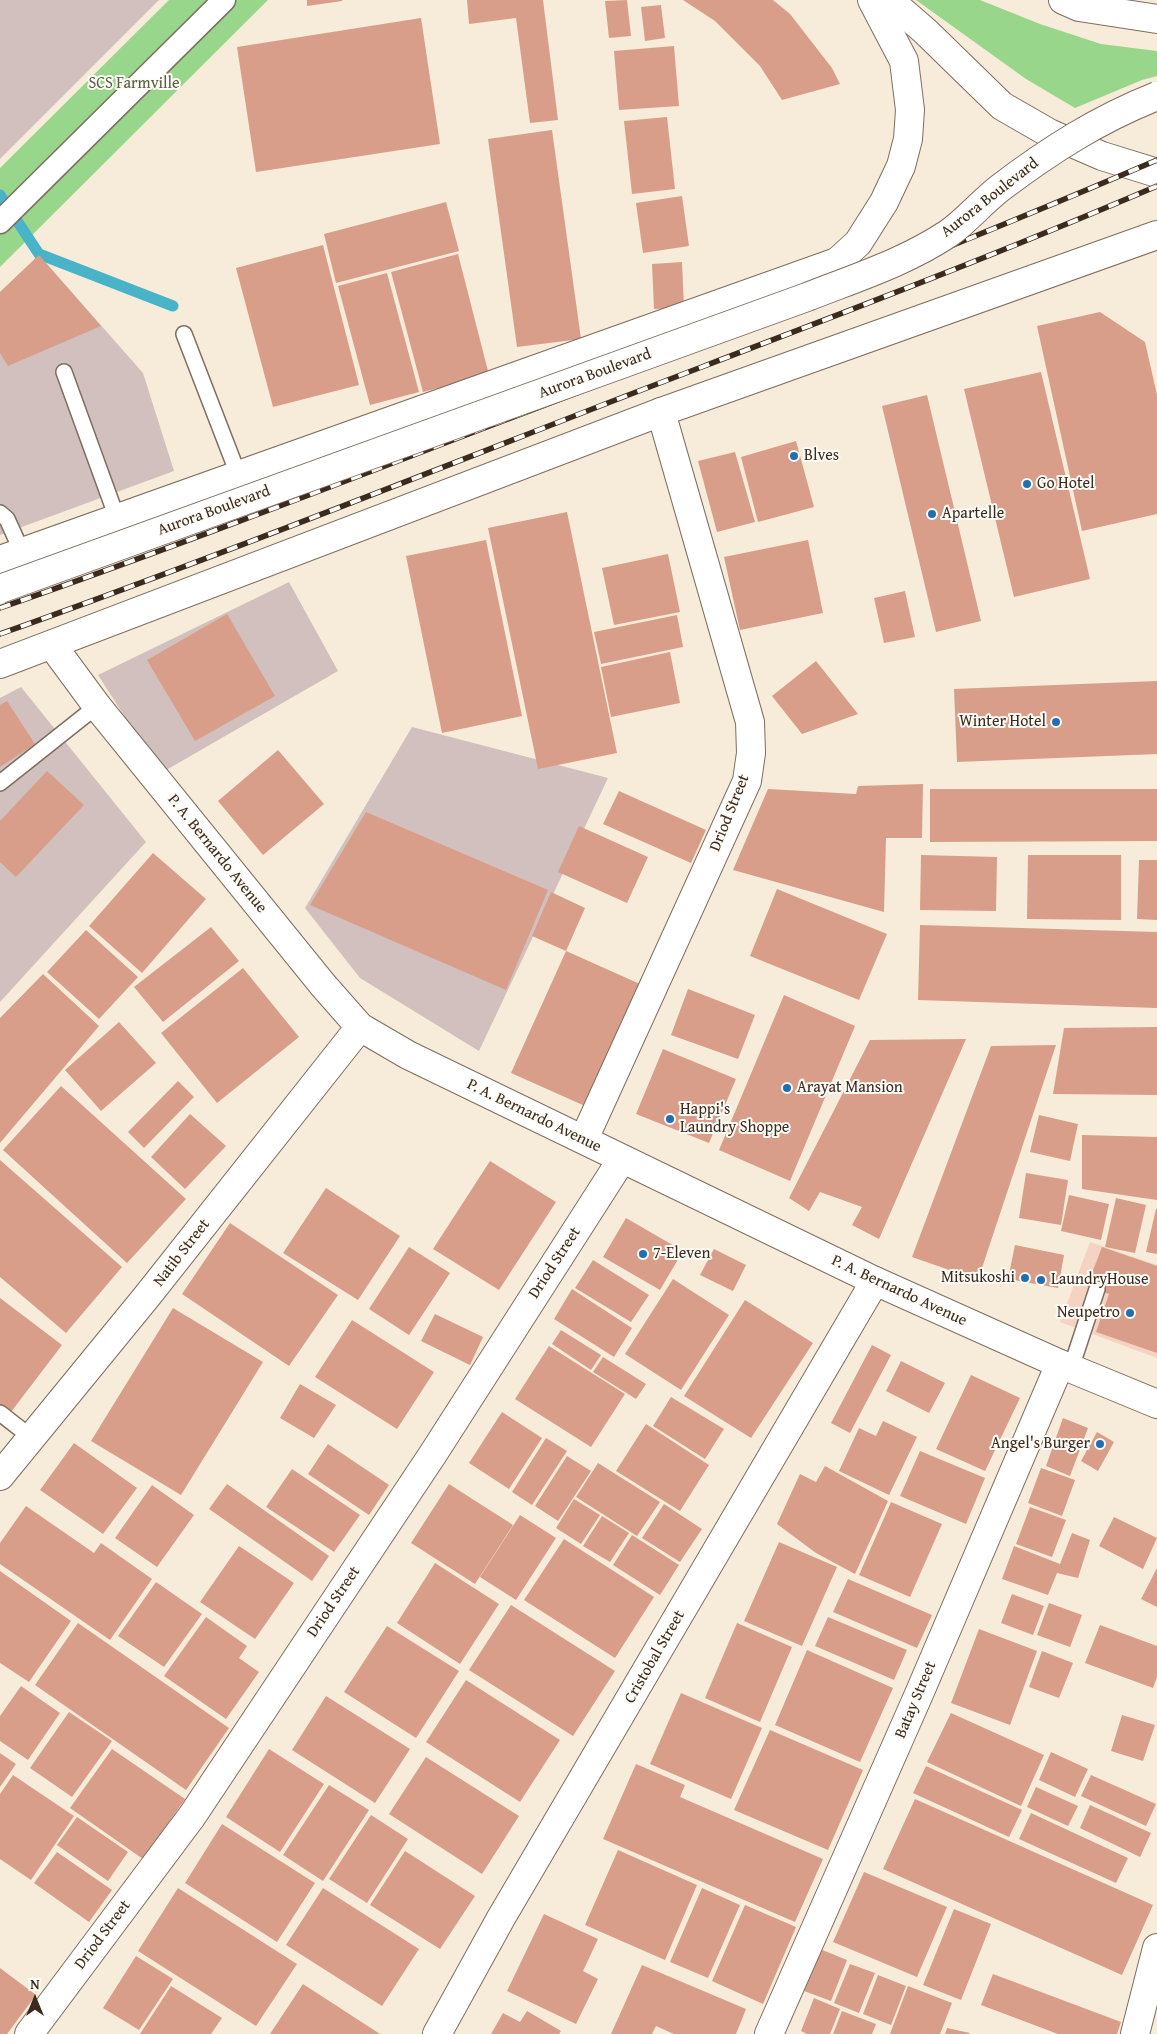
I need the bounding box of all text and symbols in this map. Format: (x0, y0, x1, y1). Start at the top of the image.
park label: SCS Farmville (88, 74, 180, 94)
street label: Aurora Boulevard (937, 154, 1043, 242)
street label: Aurora Boulevard (536, 345, 654, 403)
place label: Blves (804, 446, 839, 466)
marker: Blves (788, 450, 800, 462)
place label: Go Hotel (1037, 474, 1095, 494)
marker: Go Hotel (1021, 478, 1033, 490)
street label: Aurora Boulevard (155, 482, 273, 540)
place label: Apartelle (942, 504, 1004, 524)
marker: Apartelle (926, 508, 938, 520)
place label: Winter Hotel (959, 712, 1046, 732)
marker: Winter Hotel (1050, 716, 1062, 728)
street label: Driod Street (706, 772, 754, 854)
street label: P. A. Bernardo Avenue (163, 791, 271, 917)
street label: P. A. Bernardo Avenue (464, 1075, 604, 1157)
place label: Arayat Mansion (797, 1078, 903, 1098)
marker: Arayat Mansion (781, 1082, 793, 1094)
place label: Happi's Laundry Shoppe (680, 1100, 789, 1138)
marker: Happi's Laundry Shoppe (664, 1113, 676, 1125)
street label: Natib Street (150, 1215, 214, 1291)
street label: Driod Street (525, 1224, 585, 1302)
place label: 7-Eleven (653, 1244, 710, 1264)
marker: 7-Eleven (637, 1248, 649, 1260)
street label: P. A. Bernardo Avenue (828, 1251, 970, 1331)
place label: Mitsukoshi (941, 1268, 1015, 1288)
place label: LaundryHouse (1051, 1270, 1148, 1290)
marker: Mitsukoshi (1019, 1272, 1031, 1284)
marker: LaundryHouse (1035, 1274, 1047, 1286)
place label: Neupetro (1057, 1303, 1120, 1323)
marker: Neupetro (1124, 1307, 1136, 1319)
place label: Angel's Burger (991, 1434, 1090, 1454)
marker: Angel's Burger (1094, 1438, 1106, 1450)
street label: Driod Street (303, 1563, 365, 1641)
street label: Cristobal Street (621, 1607, 689, 1707)
street label: Batay Street (891, 1659, 941, 1741)
street label: Driod Street (71, 1897, 135, 1973)
north arrow (10, 1974, 60, 2024)
text: N (30, 1974, 40, 1994)

